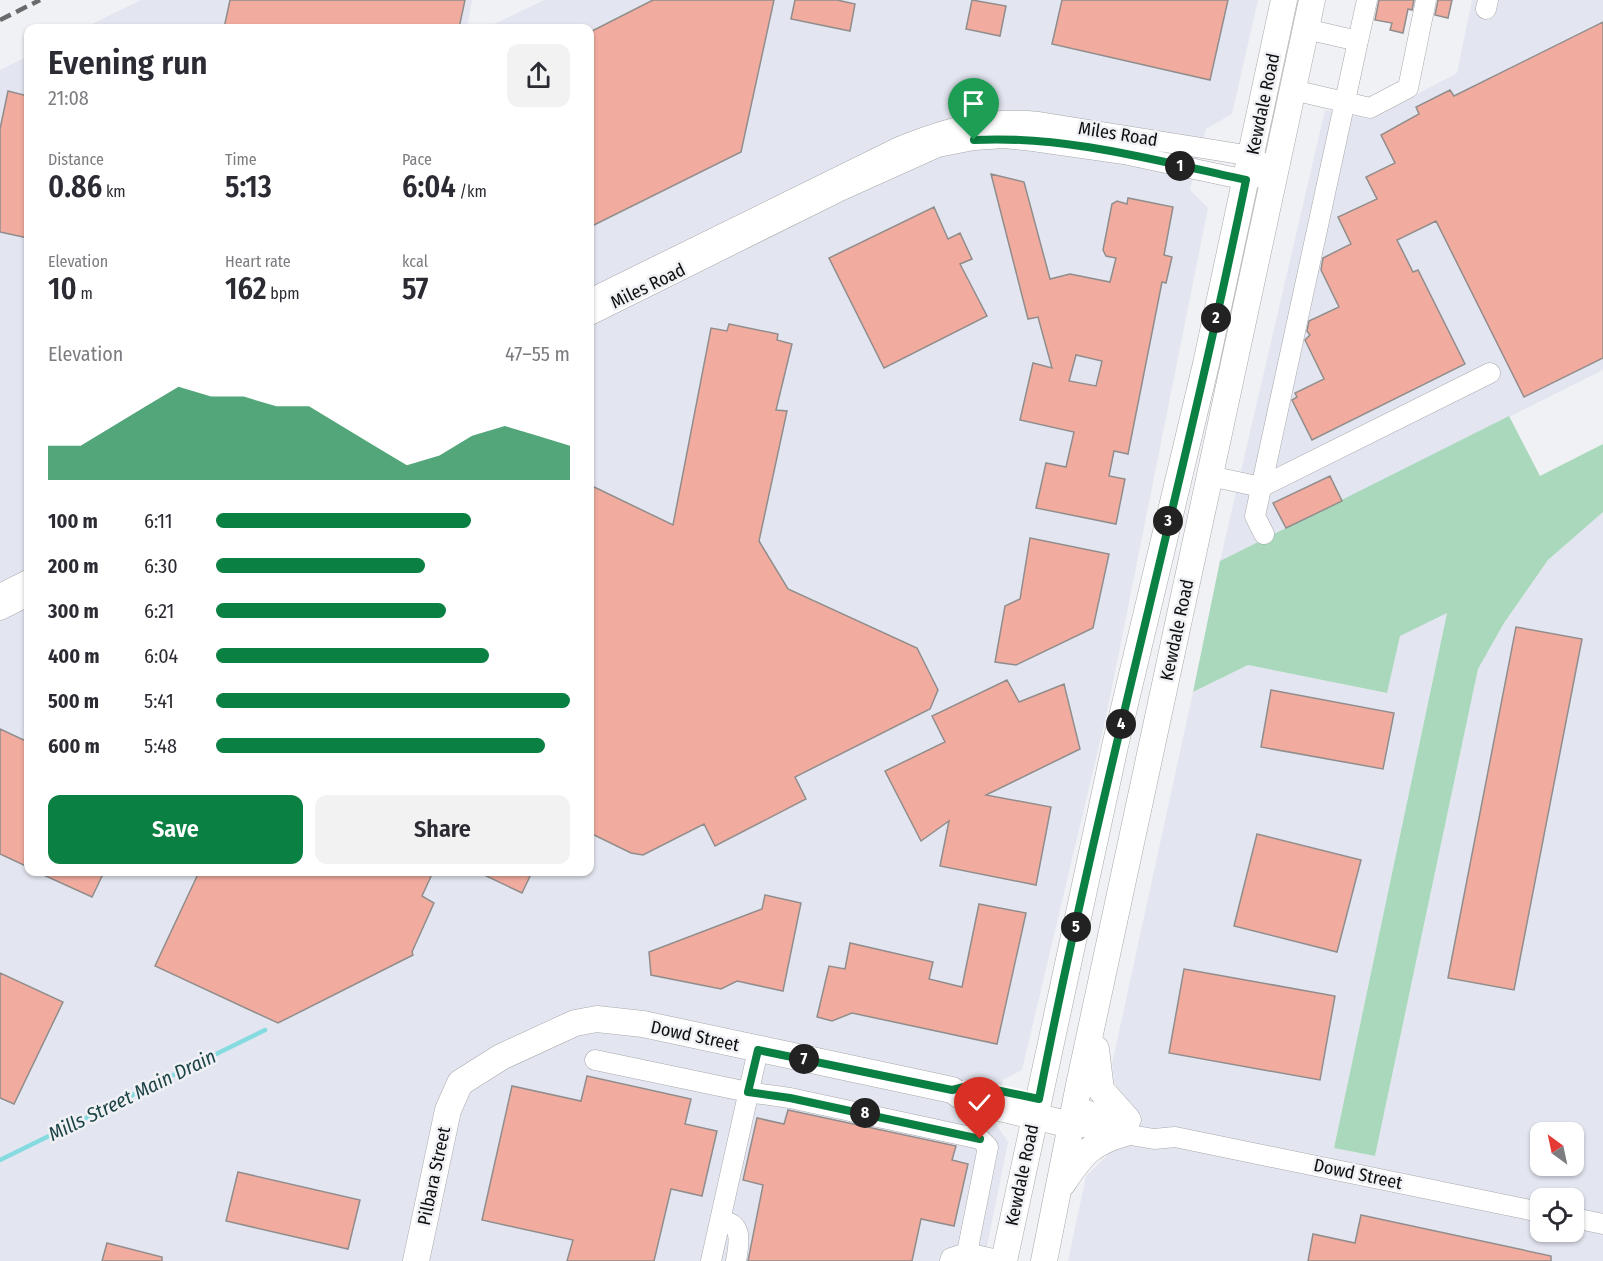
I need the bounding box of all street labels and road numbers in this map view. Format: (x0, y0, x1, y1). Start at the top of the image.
street label: Kewdale Road (1241, 51, 1285, 157)
street label: Miles Road (1077, 117, 1159, 151)
street label: Miles Road (607, 259, 689, 313)
street label: Kewdale Road (1155, 577, 1199, 683)
street label: Dowd Street (649, 1016, 741, 1056)
street label: Kewdale Road (1000, 1122, 1044, 1228)
street label: Pilbara Street (413, 1125, 455, 1227)
street label: Dowd Street (1312, 1154, 1404, 1194)

